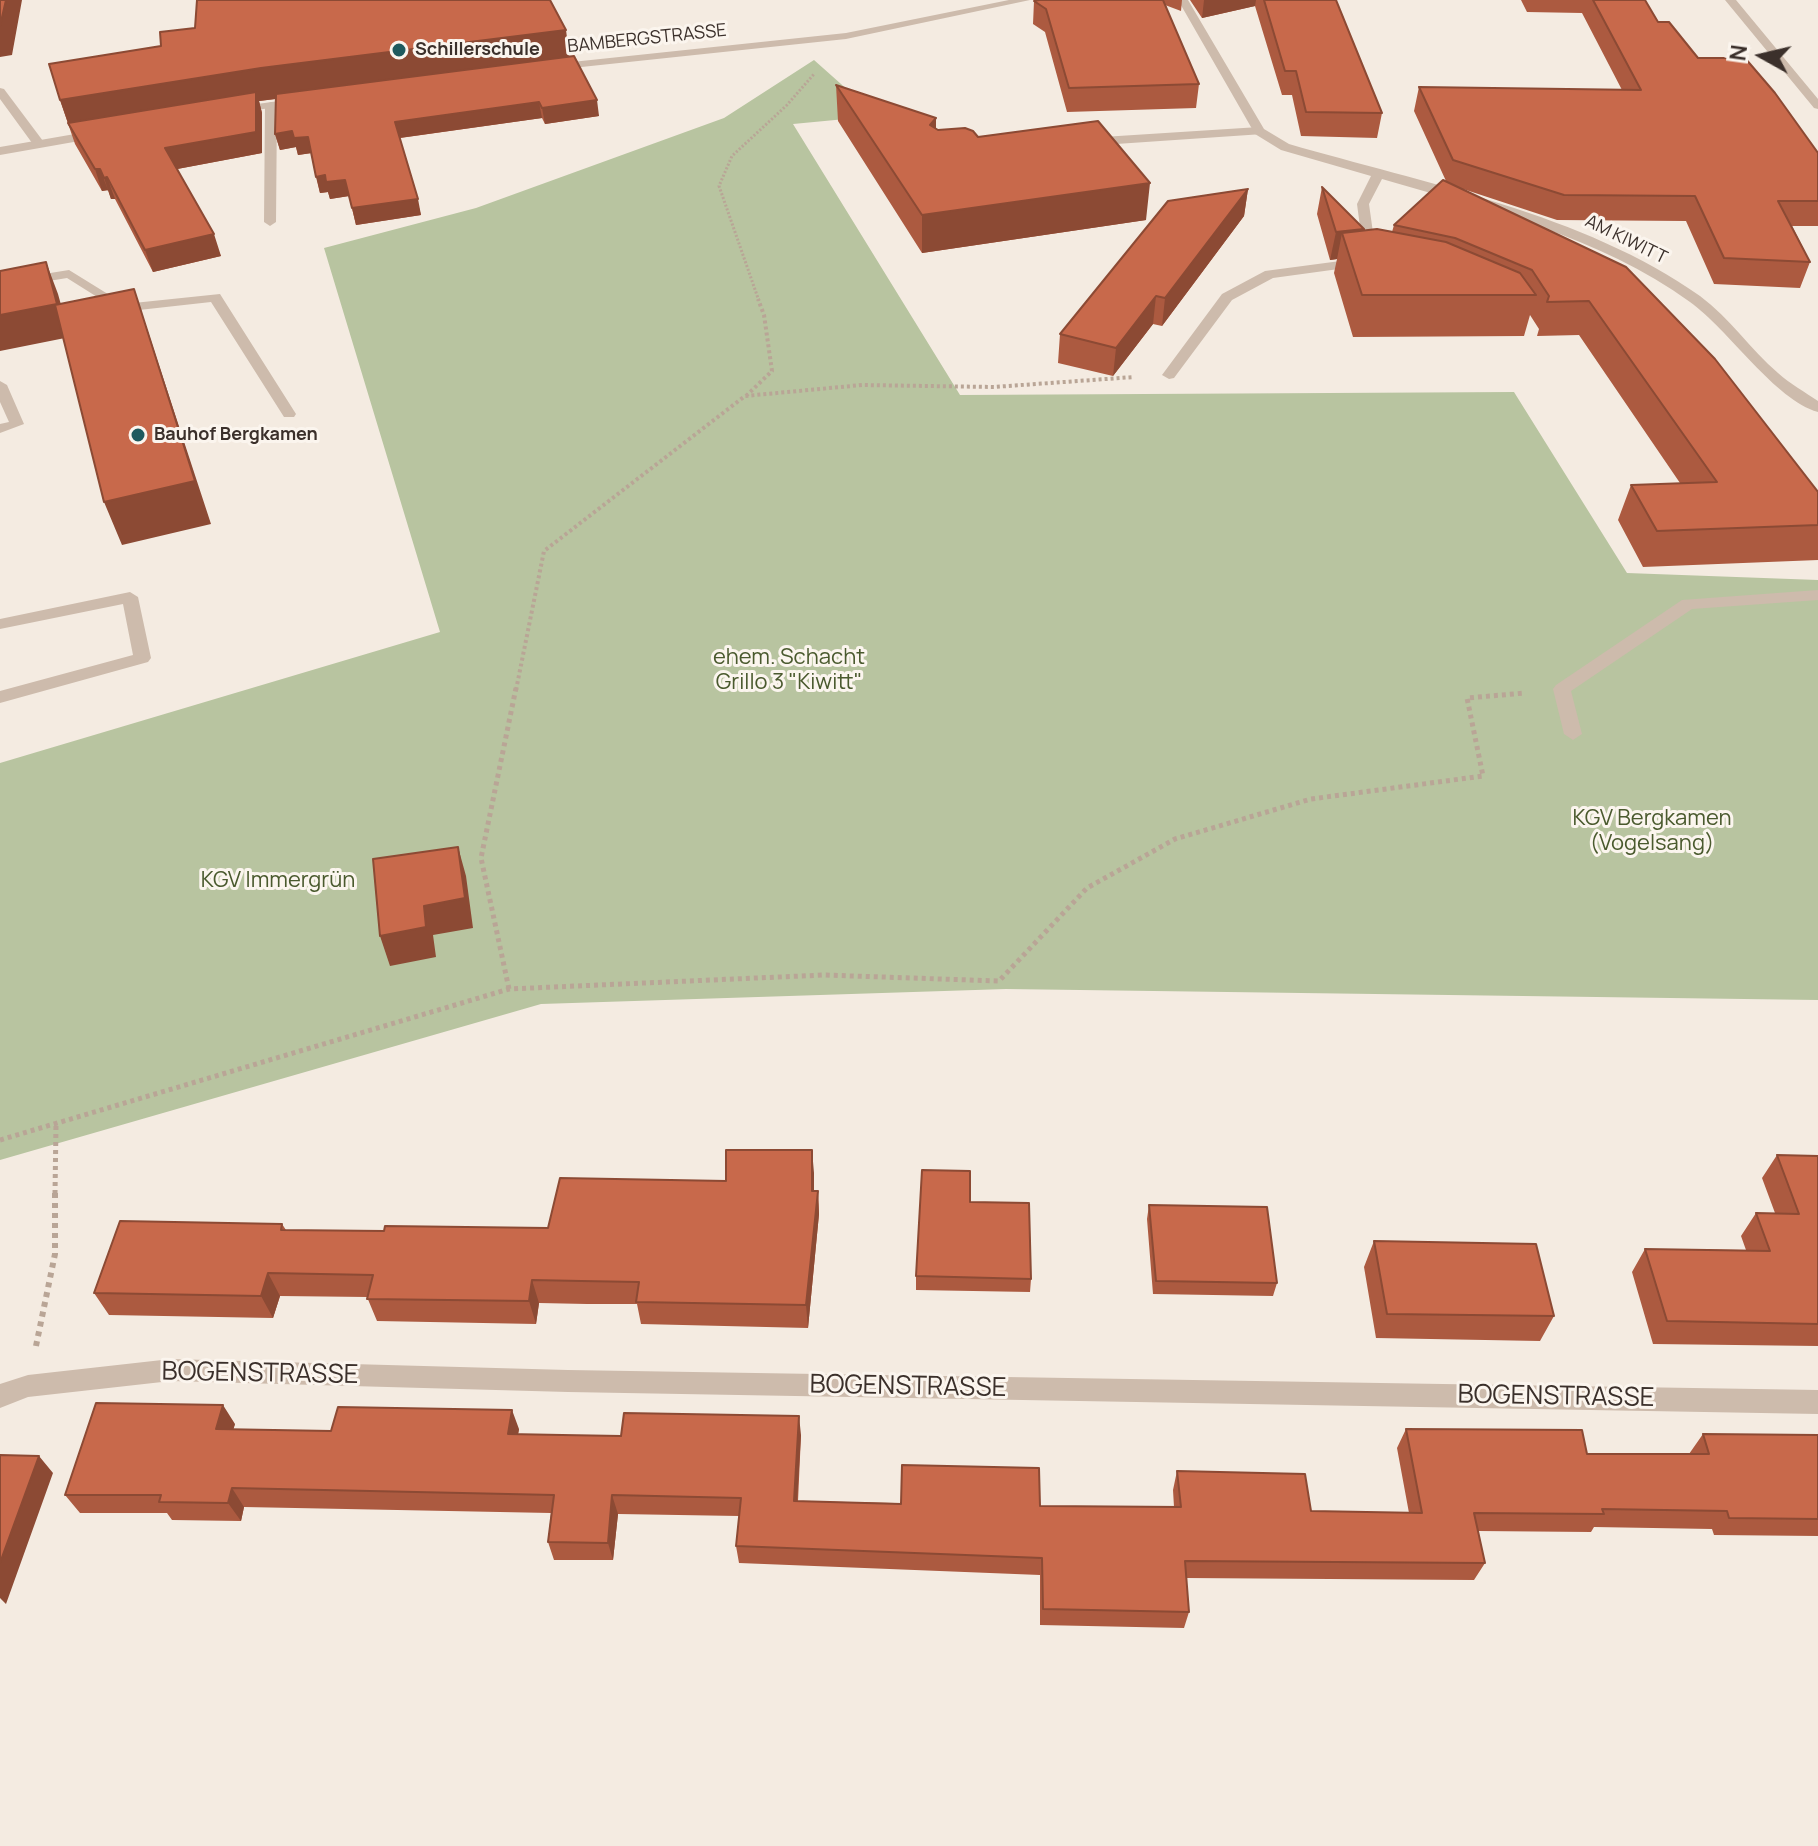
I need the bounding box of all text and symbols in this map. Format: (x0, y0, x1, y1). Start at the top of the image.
north arrow (1722, 16, 1802, 96)
street label: BAMBERGSTRASSE (566, 20, 728, 58)
place label: Schillerschule (415, 39, 540, 61)
marker: Schillerschule (390, 41, 408, 59)
text: N (1722, 43, 1754, 63)
street label: AM KIWITT (1581, 211, 1671, 269)
place label: Bauhof Bergkamen (154, 424, 318, 446)
marker: Bauhof Bergkamen (129, 426, 147, 444)
park label: ehem. Schacht Grillo 3 "Kiwitt" (713, 645, 865, 696)
park label: KGV Bergkamen (Vogelsang) (1572, 806, 1732, 858)
park label: KGV Immergrün (201, 868, 355, 894)
street label: BOGENSTRASSE (161, 1357, 359, 1391)
street label: BOGENSTRASSE (809, 1370, 1007, 1404)
street label: BOGENSTRASSE (1457, 1380, 1655, 1414)

